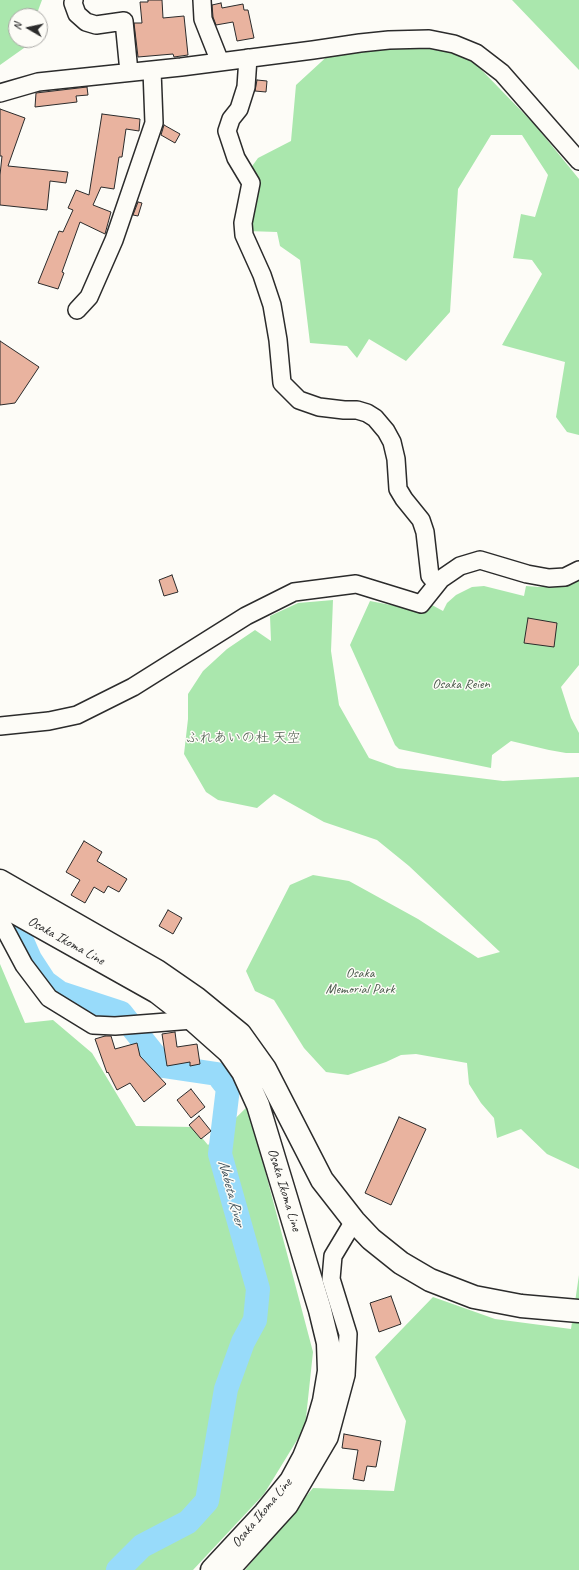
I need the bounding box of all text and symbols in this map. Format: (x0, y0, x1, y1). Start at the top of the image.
north arrow (8, 8, 48, 48)
text: N (10, 22, 25, 31)
park label: Osaka Reien (432, 676, 490, 692)
park label: ふれあいの杜 天空 (185, 730, 301, 746)
street label: Osaka Ikoma Line (25, 913, 107, 969)
park label: Osaka Memorial Park (325, 965, 395, 998)
street label: Osaka Ikoma Line (263, 1147, 305, 1233)
water label: Nabeta River (214, 1158, 248, 1228)
street label: Osaka Ikoma Line (228, 1475, 296, 1551)

